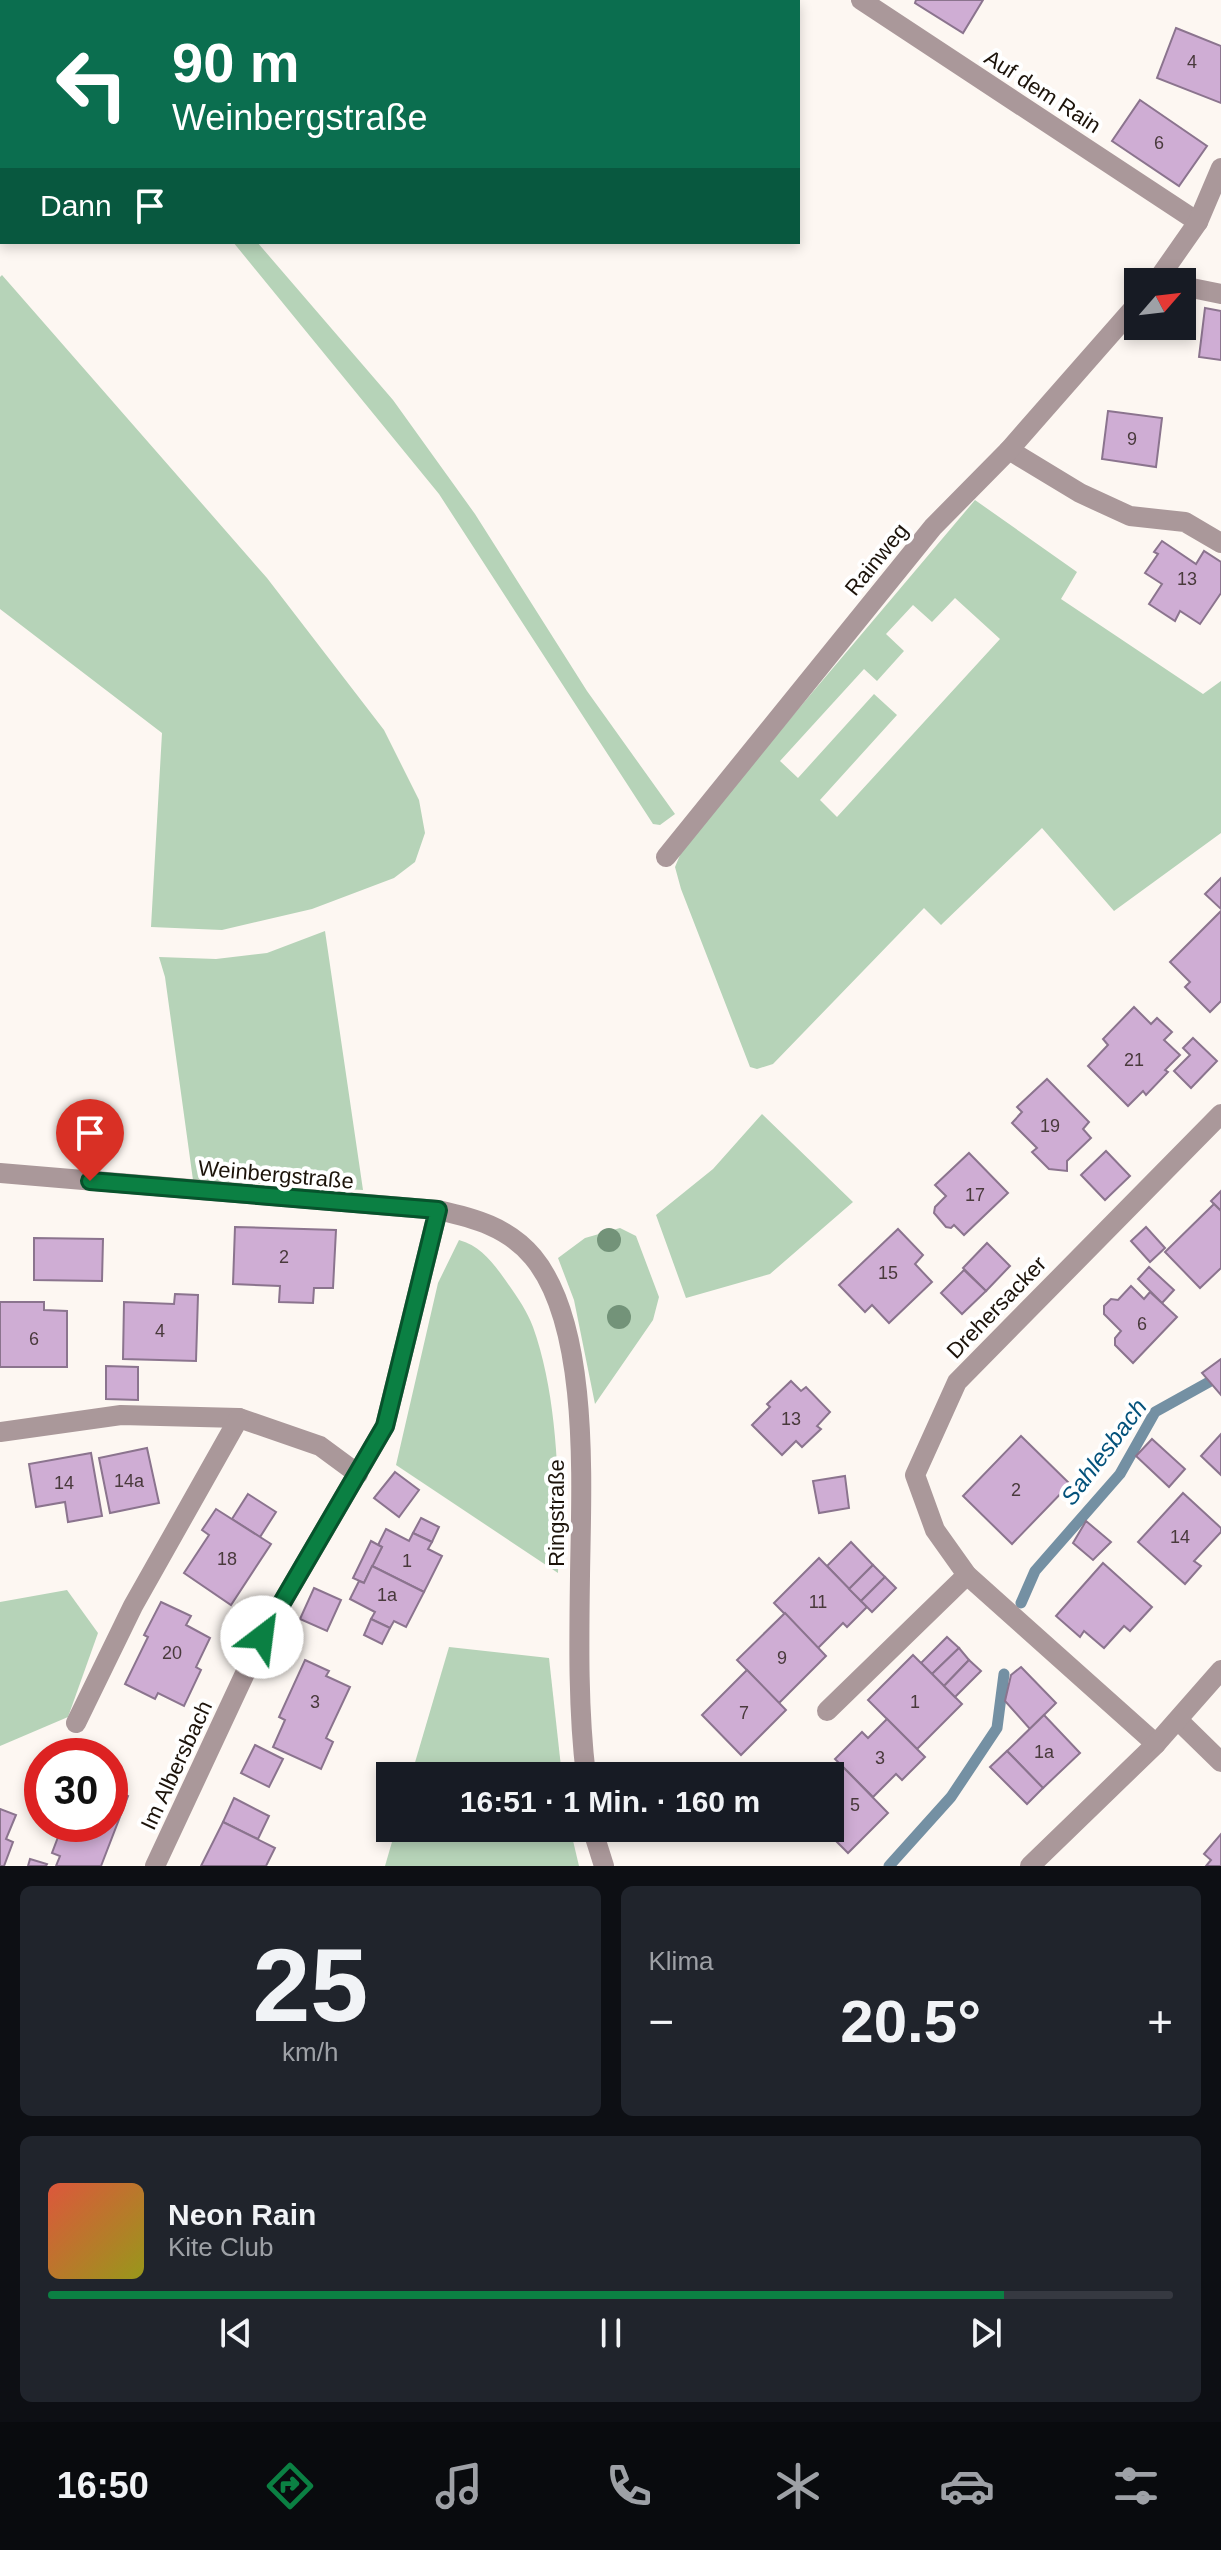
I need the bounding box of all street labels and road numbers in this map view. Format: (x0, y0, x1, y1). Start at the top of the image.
street label: Auf dem Rain (980, 45, 1105, 138)
street label: Rainweg (840, 518, 913, 600)
street label: Weinbergstraße (197, 1155, 355, 1194)
street label: Drehersacker (942, 1251, 1051, 1364)
street label: Ringstraße (544, 1459, 569, 1567)
street label: Im Albersbach (136, 1697, 217, 1834)

